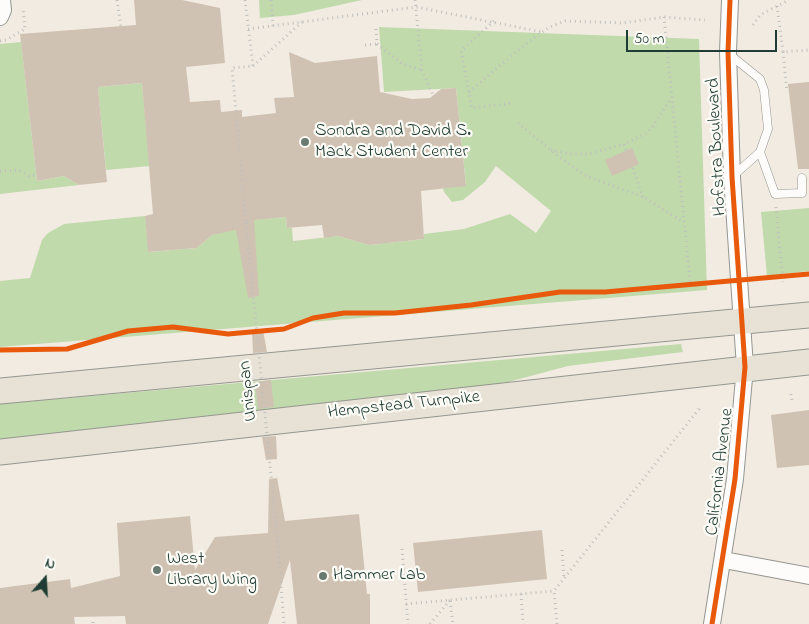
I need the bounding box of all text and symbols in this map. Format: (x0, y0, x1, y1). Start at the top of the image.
scale bar (629, 20, 780, 52)
text: 50 m (634, 28, 664, 50)
street label: Hofstra Boulevard (704, 77, 732, 217)
place label: Sondra and David S. Mack Student Center (315, 121, 471, 163)
marker: Sondra and David S. Mack Student Center (299, 136, 311, 148)
street label: Unispan (235, 360, 263, 422)
street label: Hempstead Turnpike (327, 387, 481, 425)
street label: California Avenue (702, 407, 740, 537)
place label: West Library Wing (167, 549, 257, 592)
text: N (42, 553, 58, 576)
north arrow (20, 554, 70, 604)
marker: West Library Wing (151, 564, 163, 576)
place label: Hammer Lab (333, 565, 425, 587)
marker: Hammer Lab (317, 570, 329, 582)

